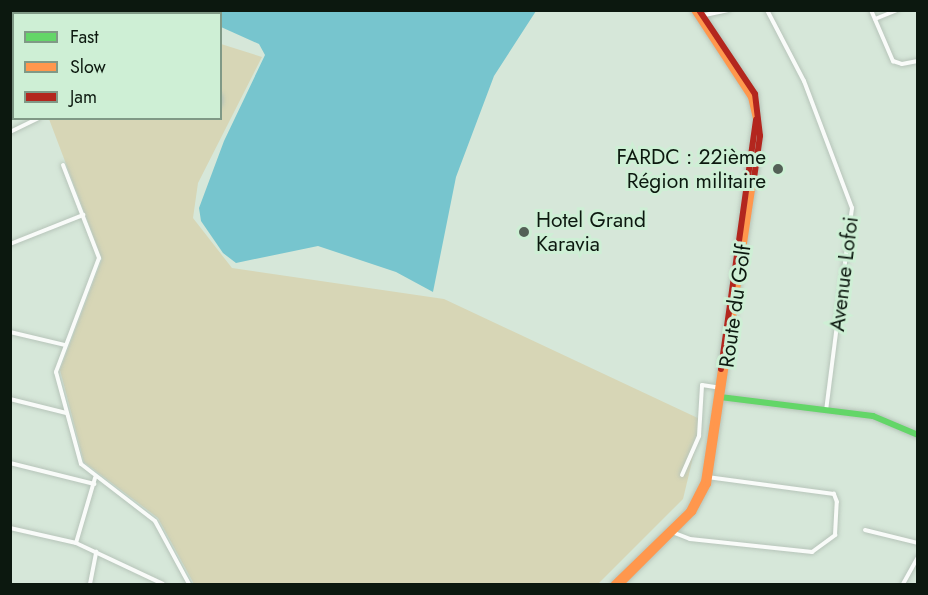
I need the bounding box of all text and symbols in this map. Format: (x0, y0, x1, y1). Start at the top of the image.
legend (12, 12, 222, 120)
text: Fast (70, 24, 99, 50)
text: Slow (70, 54, 106, 80)
text: Jam (70, 84, 97, 110)
place label: FARDC : 22ième Région militaire (616, 144, 766, 194)
marker: FARDC : 22ième Région militaire (771, 162, 785, 176)
place label: Hotel Grand Karavia (536, 207, 646, 257)
street label: Avenue Lofoi (824, 215, 864, 333)
marker: Hotel Grand Karavia (517, 225, 531, 239)
street label: Route du Golf (714, 243, 756, 369)

